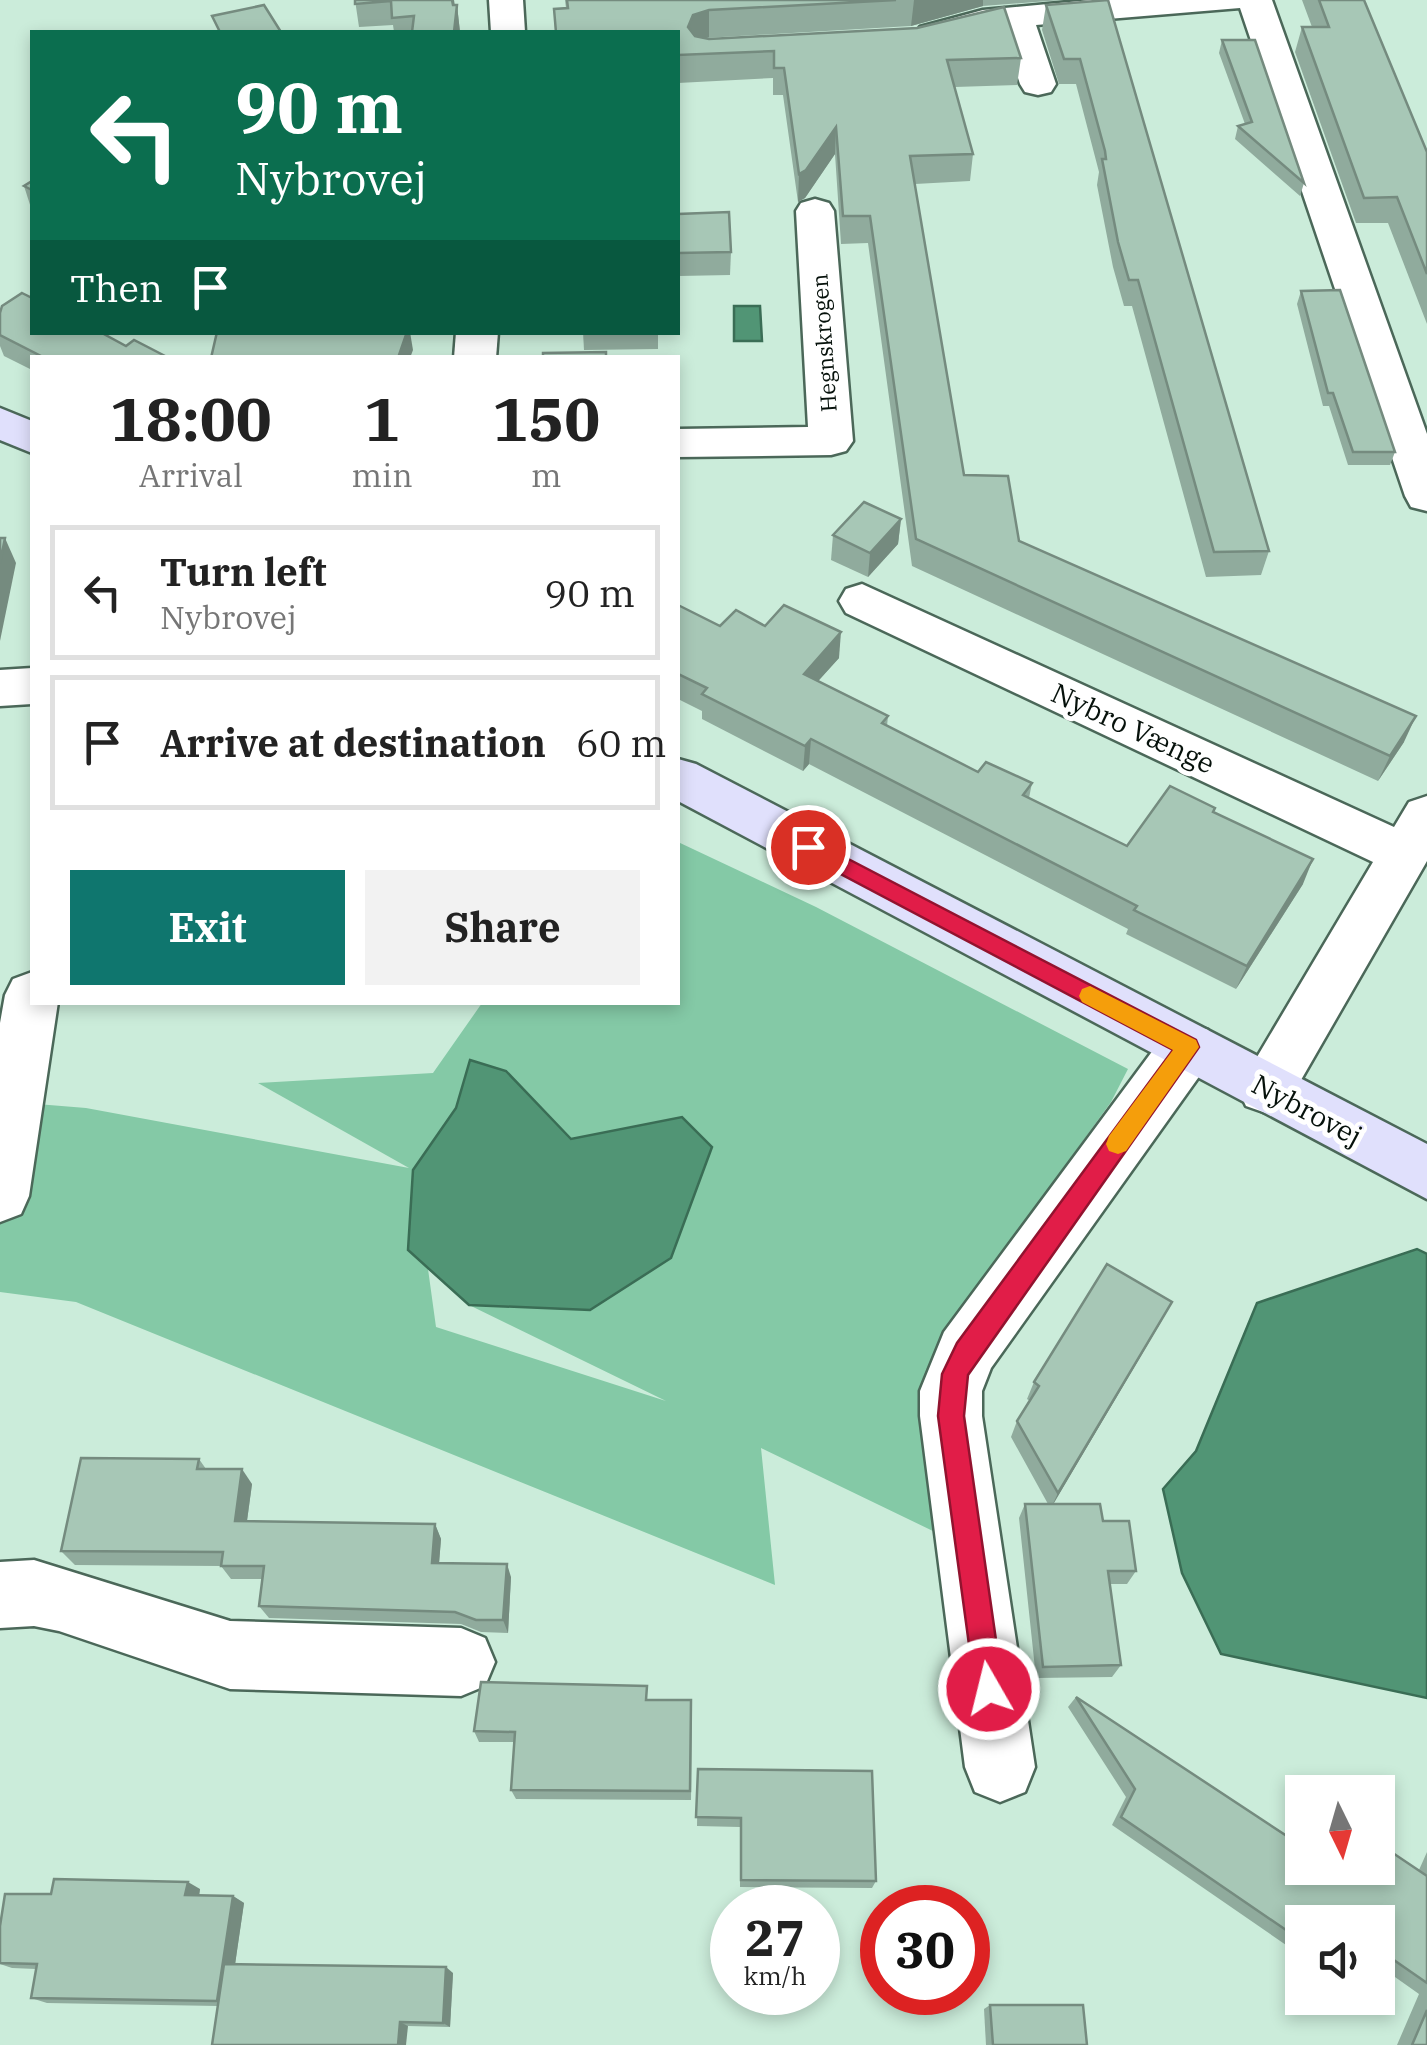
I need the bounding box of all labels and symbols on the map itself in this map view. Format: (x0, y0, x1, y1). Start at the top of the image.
street label: Hegnskrogen (804, 273, 843, 413)
street label: Nybro Vænge (1046, 674, 1221, 781)
pin (766, 805, 851, 890)
street label: Nybrovej (1246, 1065, 1369, 1154)
position arrow (937, 1637, 1041, 1741)
north arrow (1285, 1775, 1395, 1885)
speed limit sign: 30 (860, 1885, 990, 2015)

